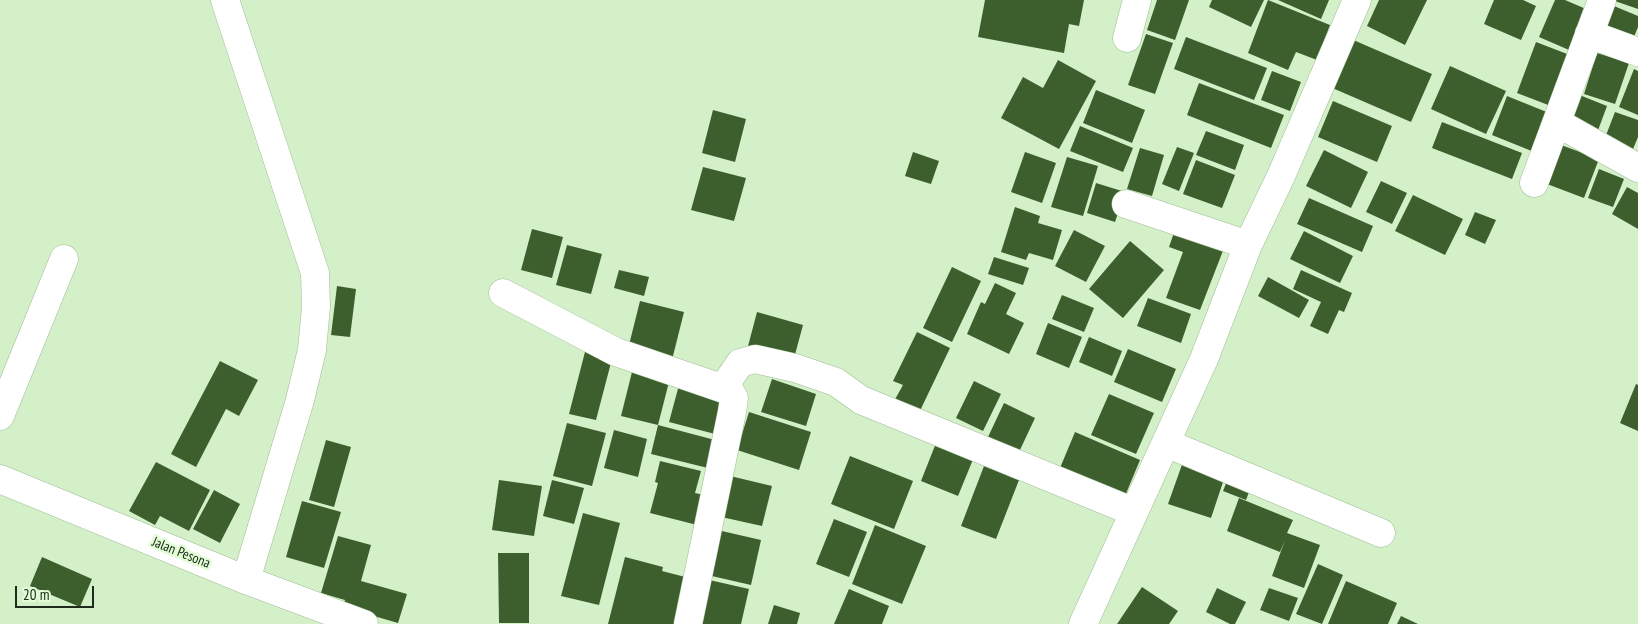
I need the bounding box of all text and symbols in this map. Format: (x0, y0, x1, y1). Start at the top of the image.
street label: Jalan Pesona (149, 534, 213, 572)
scale bar (18, 576, 96, 608)
text: 20 m (23, 585, 49, 604)

